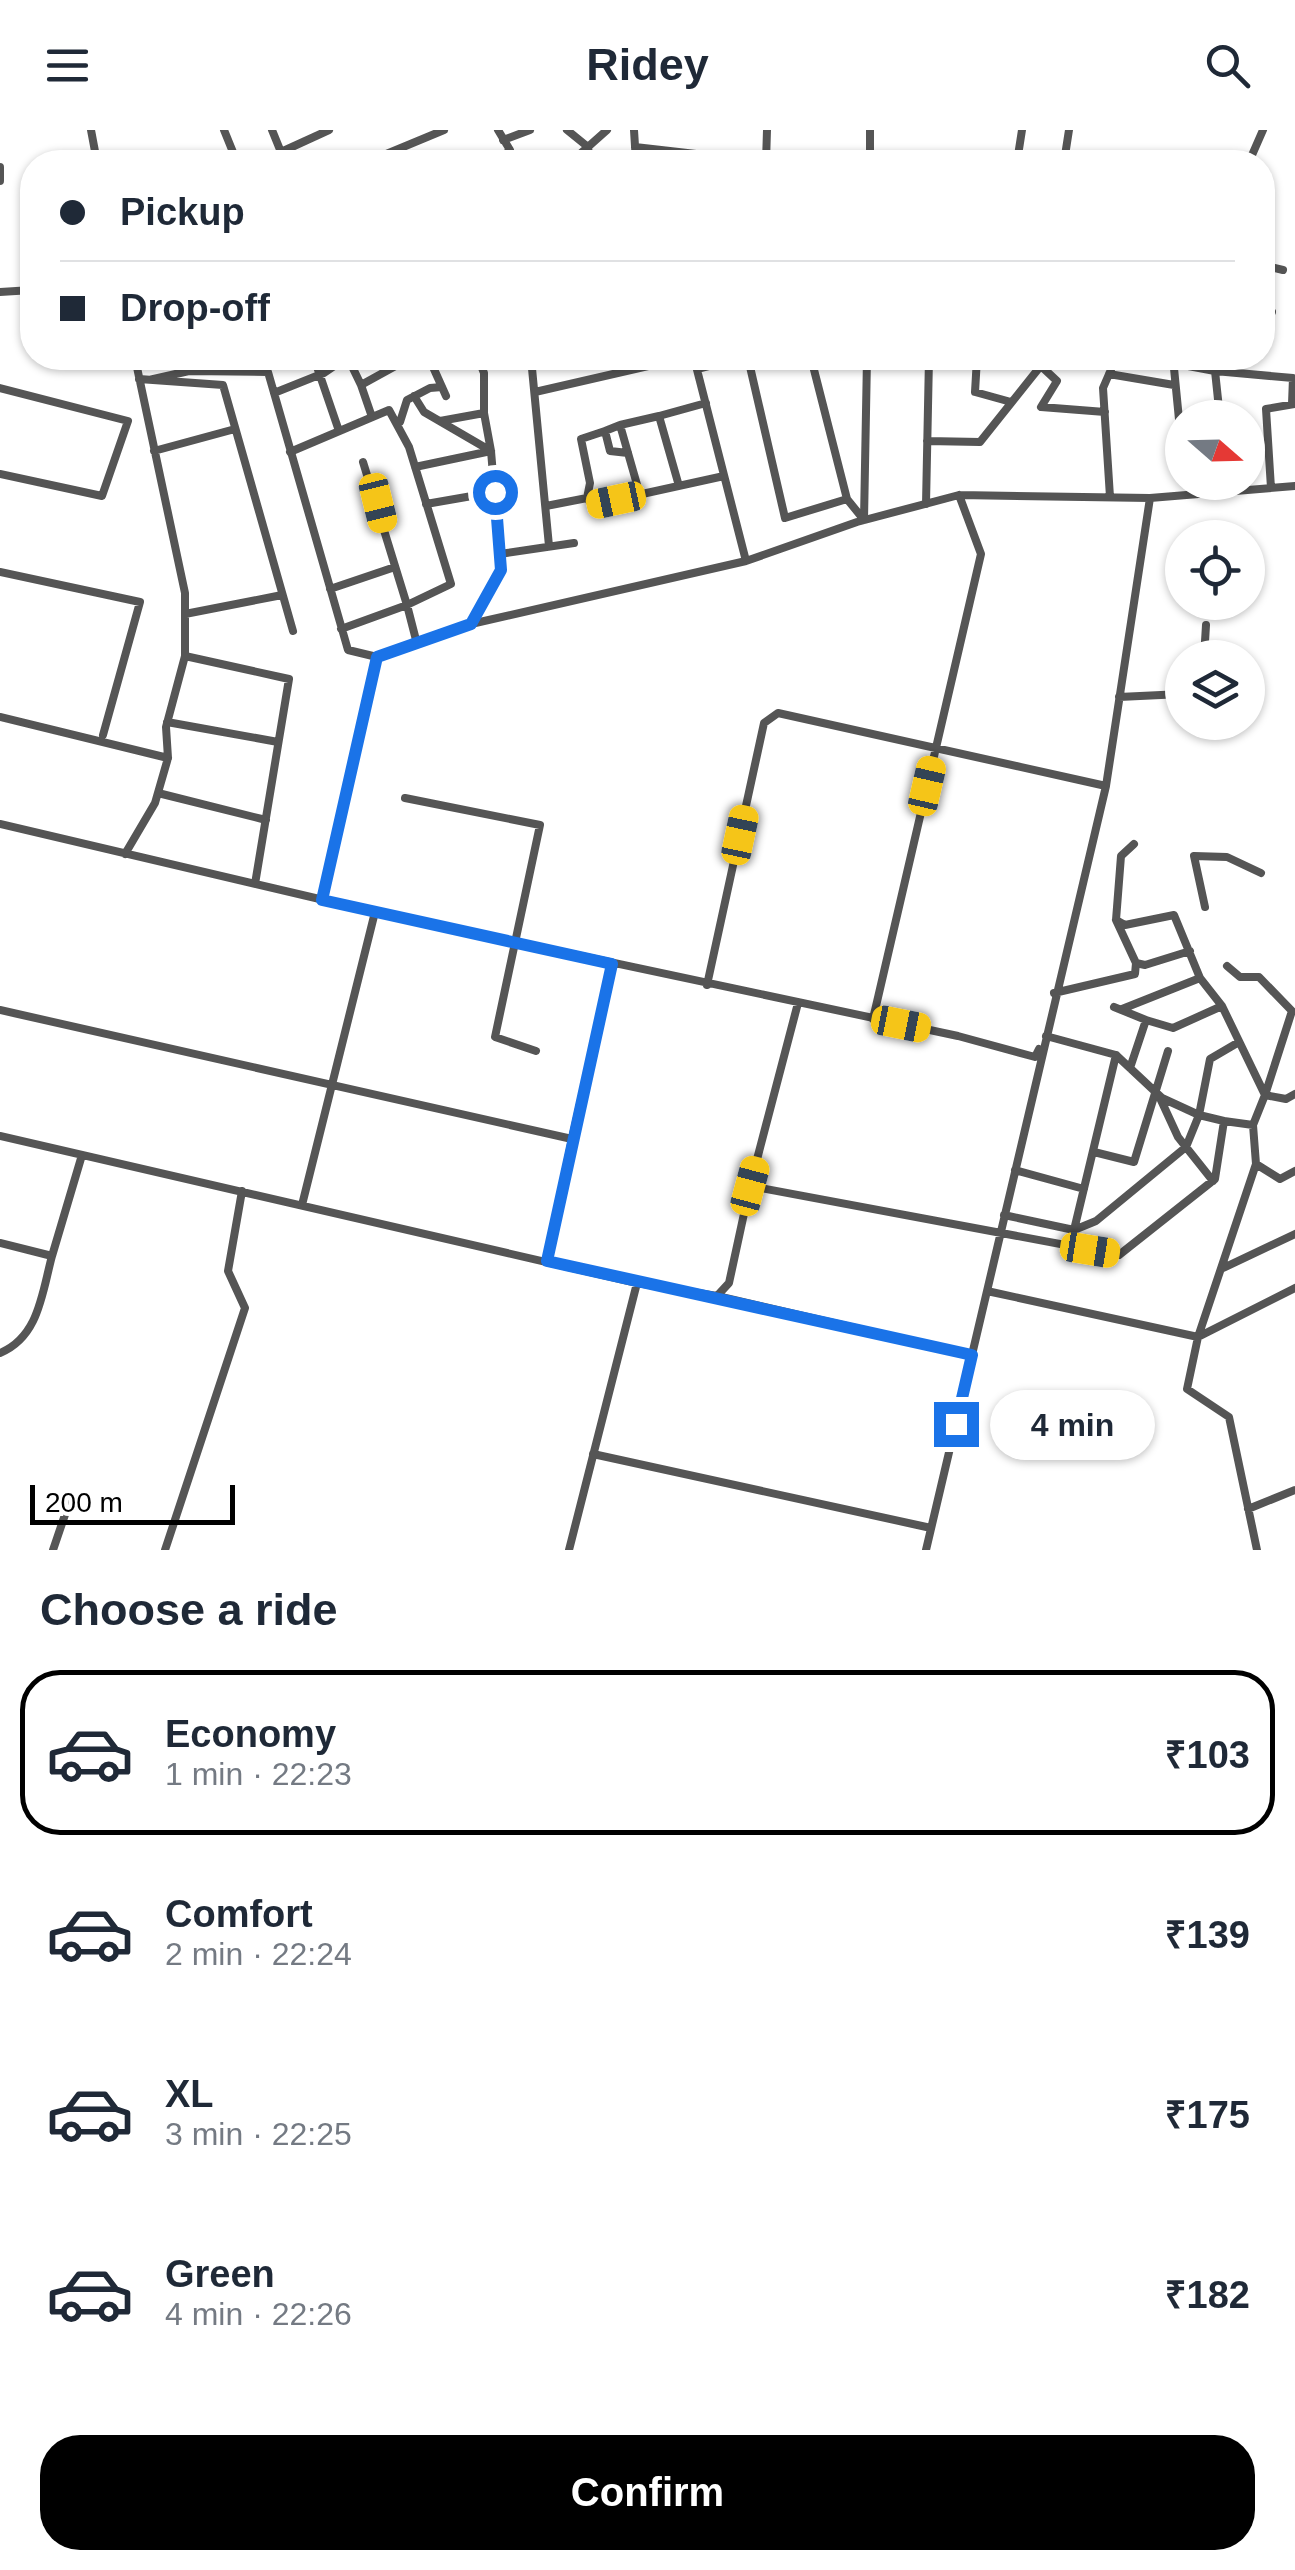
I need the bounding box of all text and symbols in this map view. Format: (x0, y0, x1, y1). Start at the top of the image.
icon: menu (40, 38, 95, 93)
icon: search (1200, 38, 1255, 93)
text: Ridey (586, 39, 709, 90)
text: Pickup (120, 191, 245, 233)
text: Drop-off (120, 287, 270, 329)
north arrow (1165, 400, 1265, 500)
map controls (1165, 400, 1265, 740)
car (356, 470, 400, 536)
route start (473, 470, 518, 515)
car (584, 479, 648, 521)
button: locate (1165, 520, 1265, 620)
button: layers (1165, 640, 1265, 740)
car (906, 753, 948, 819)
car (719, 803, 761, 867)
car (869, 1004, 933, 1044)
car (728, 1153, 772, 1219)
car (1058, 1230, 1122, 1270)
callout: 4 min (991, 1389, 1156, 1459)
route end (934, 1402, 979, 1447)
text: 4 min (1031, 1407, 1114, 1443)
scale bar (30, 1480, 235, 1524)
text: 200 m (45, 1487, 123, 1518)
text: Choose a ride (40, 1584, 338, 1635)
icon: car (45, 1708, 135, 1798)
text: Economy (165, 1713, 336, 1755)
text: ₹103 (1165, 1734, 1250, 1776)
text: 1 min · 22:23 (165, 1756, 352, 1792)
icon: car (45, 1888, 135, 1978)
text: Comfort (165, 1893, 313, 1935)
text: ₹139 (1165, 1914, 1250, 1956)
text: 2 min · 22:24 (165, 1936, 352, 1972)
icon: car (45, 2068, 135, 2158)
text: XL (165, 2073, 214, 2115)
text: ₹175 (1165, 2094, 1250, 2136)
text: 3 min · 22:25 (165, 2116, 352, 2152)
icon: car (45, 2248, 135, 2338)
text: Green (165, 2253, 275, 2295)
text: ₹182 (1165, 2274, 1250, 2316)
text: 4 min · 22:26 (165, 2296, 352, 2332)
button: Confirm (40, 2435, 1255, 2550)

